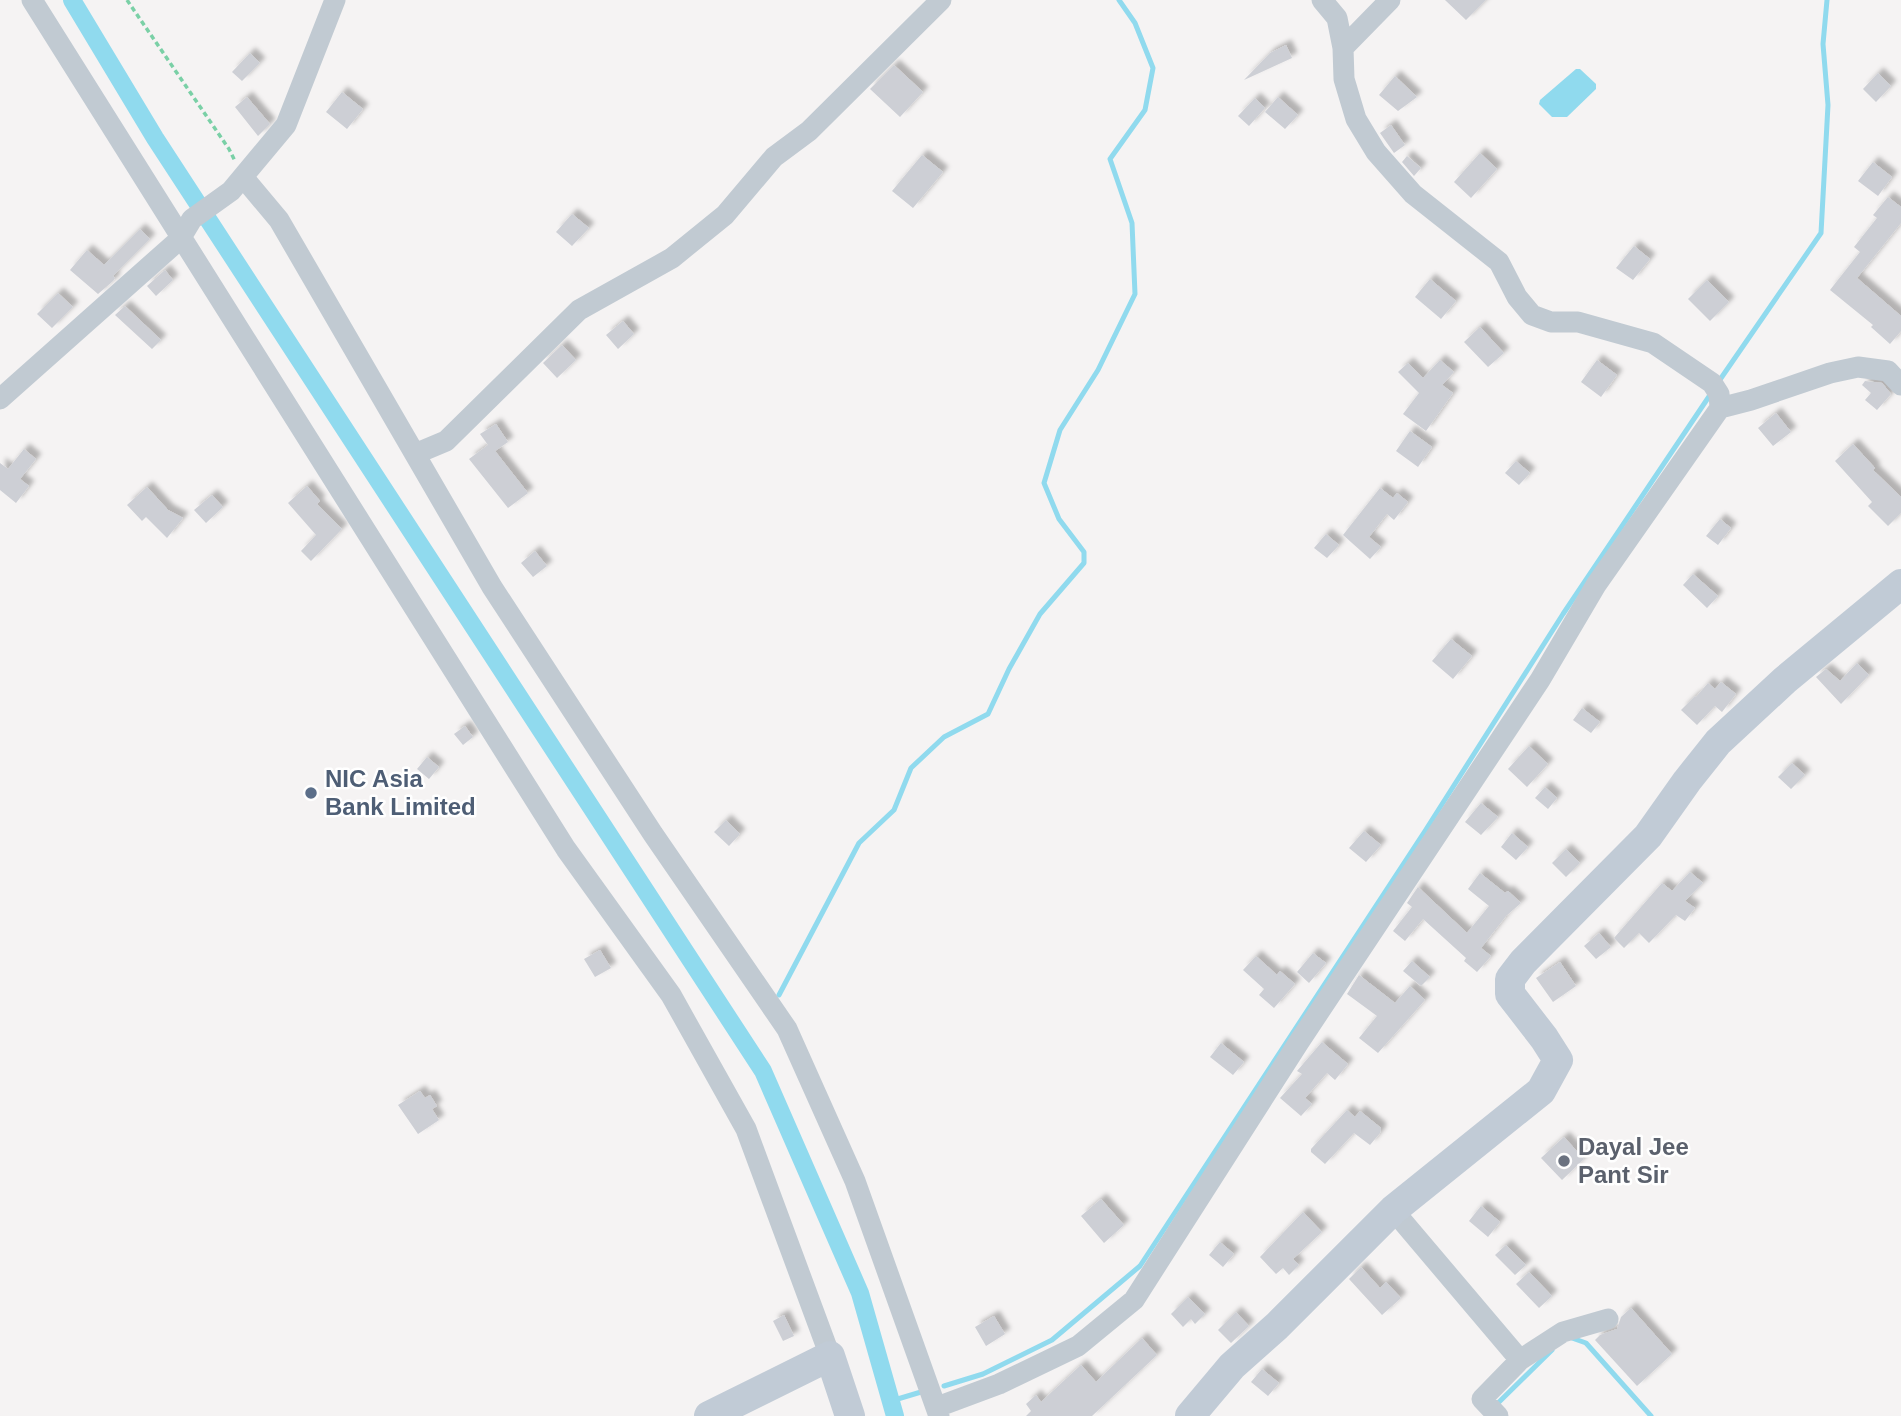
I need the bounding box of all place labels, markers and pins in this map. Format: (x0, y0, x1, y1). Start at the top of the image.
place label: NIC Asia Bank Limited (325, 765, 476, 820)
marker: NIC Asia Bank Limited (303, 785, 319, 801)
place label: Dayal Jee Pant Sir (1578, 1133, 1689, 1188)
marker: Dayal Jee Pant Sir (1556, 1153, 1572, 1169)

